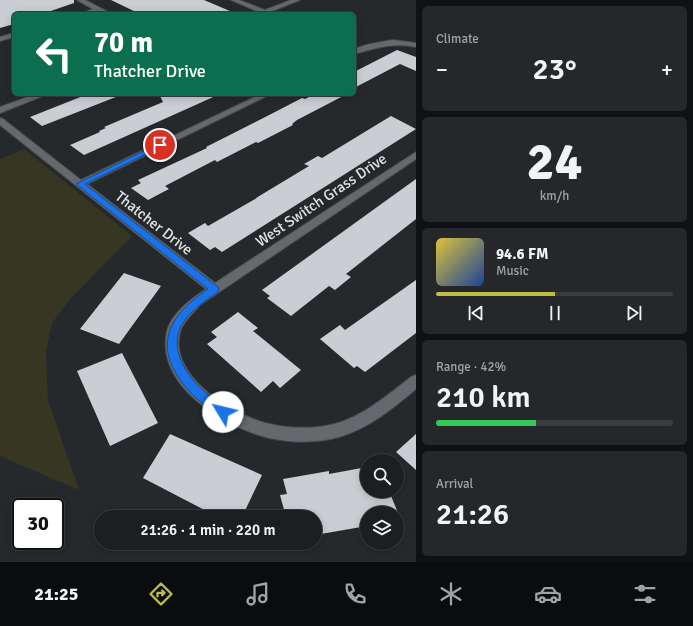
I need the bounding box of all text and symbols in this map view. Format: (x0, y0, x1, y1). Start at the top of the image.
text: 70 m (94, 26, 153, 60)
icon: left (28, 28, 80, 80)
text: Climate (436, 31, 479, 47)
text: 23° (533, 51, 576, 88)
text: − (436, 56, 448, 83)
text: + (661, 56, 673, 83)
text: Thatcher Drive (94, 60, 206, 82)
pin (143, 128, 177, 162)
text: 24 (526, 130, 583, 194)
icon: arrive (149, 134, 171, 156)
street label: West Switch Grass Drive (252, 149, 390, 251)
street label: Thatcher Drive (112, 187, 196, 259)
text: km/h (540, 188, 569, 204)
text: 94.6 FM (496, 245, 548, 263)
text: Music (496, 263, 529, 279)
icon: previous (465, 302, 487, 324)
icon: pause (544, 302, 566, 324)
icon: next (623, 302, 645, 324)
text: Range · 42% (436, 359, 506, 375)
text: 210 km (436, 379, 531, 416)
position arrow (202, 391, 244, 433)
map controls (360, 454, 404, 550)
button: search (360, 454, 404, 498)
text: Arrival (436, 476, 473, 492)
text: 21:26 (436, 496, 509, 533)
speed limit sign: 30 (12, 498, 64, 550)
button: layers (360, 506, 404, 550)
text: 21:26 · 1 min · 220 m (141, 521, 275, 539)
icon: directions (147, 580, 175, 608)
icon: music (244, 580, 272, 608)
icon: phone (341, 580, 369, 608)
icon: climate (437, 580, 465, 608)
icon: car (534, 580, 562, 608)
icon: filters (631, 580, 659, 608)
text: 21:25 (34, 583, 79, 605)

